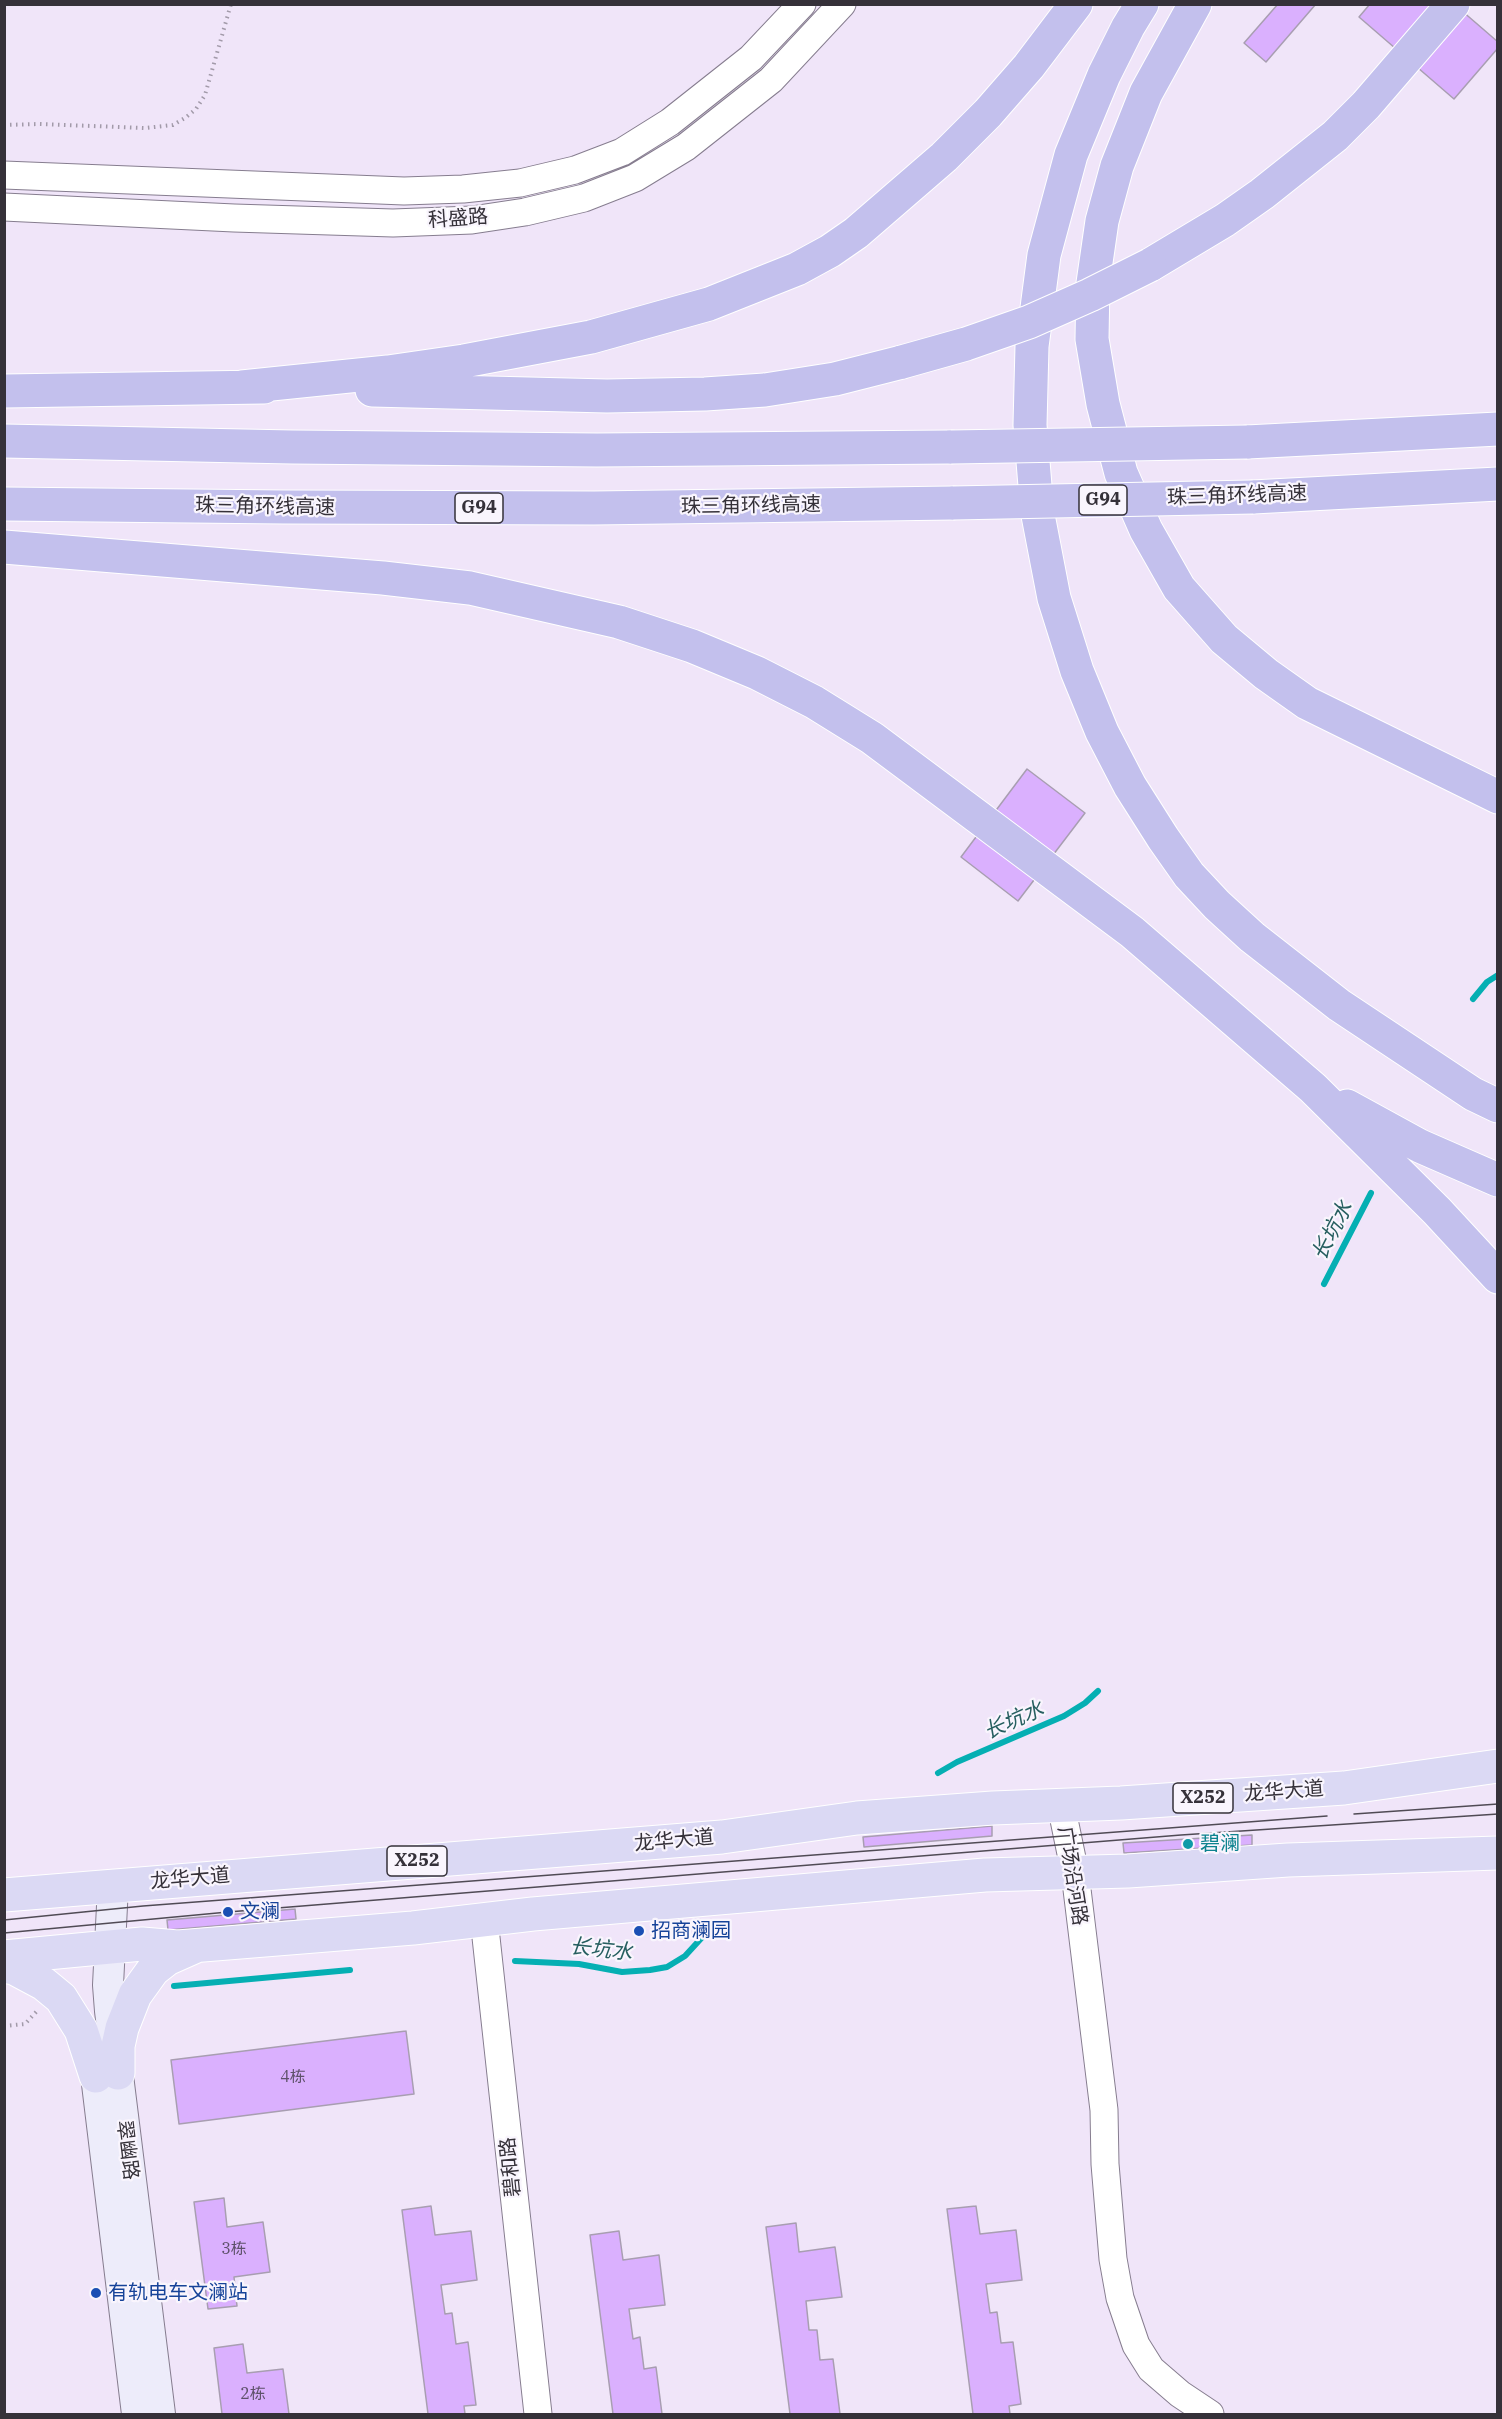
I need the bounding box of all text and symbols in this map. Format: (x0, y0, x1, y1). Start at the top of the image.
street label: 科盛路 (427, 205, 489, 233)
street label: 珠三角环线高速 (1167, 482, 1307, 510)
road number: G94 (1079, 485, 1127, 515)
road number: G94 (455, 493, 503, 523)
street label: 珠三角环线高速 (681, 493, 821, 519)
street label: 珠三角环线高速 (195, 494, 335, 520)
water label: 长坑水 (1307, 1197, 1359, 1265)
water label: 长坑水 (980, 1697, 1048, 1745)
street label: 龙华大道 (1243, 1777, 1325, 1807)
road number: X252 (1173, 1783, 1233, 1813)
street label: 广场沿河路 (1052, 1825, 1092, 1927)
street label: 龙华大道 (633, 1826, 715, 1856)
place label: 碧澜 (1200, 1832, 1240, 1856)
marker: 碧澜 (1181, 1837, 1195, 1851)
road number: X252 (387, 1846, 447, 1876)
street label: 龙华大道 (149, 1864, 231, 1894)
place label: 文澜 (240, 1900, 280, 1924)
marker: 文澜 (221, 1905, 235, 1919)
place label: 招商澜园 (651, 1919, 731, 1943)
marker: 招商澜园 (632, 1924, 646, 1938)
water label: 长坑水 (568, 1934, 634, 1966)
house number: 4栋 (280, 2067, 306, 2087)
street label: 翠幽路 (111, 2119, 143, 2181)
street label: 碧和路 (496, 2136, 526, 2198)
house number: 3栋 (221, 2239, 247, 2259)
place label: 有轨电车文澜站 (108, 2281, 248, 2305)
marker: 有轨电车文澜站 (89, 2286, 103, 2300)
house number: 2栋 (240, 2384, 266, 2404)

